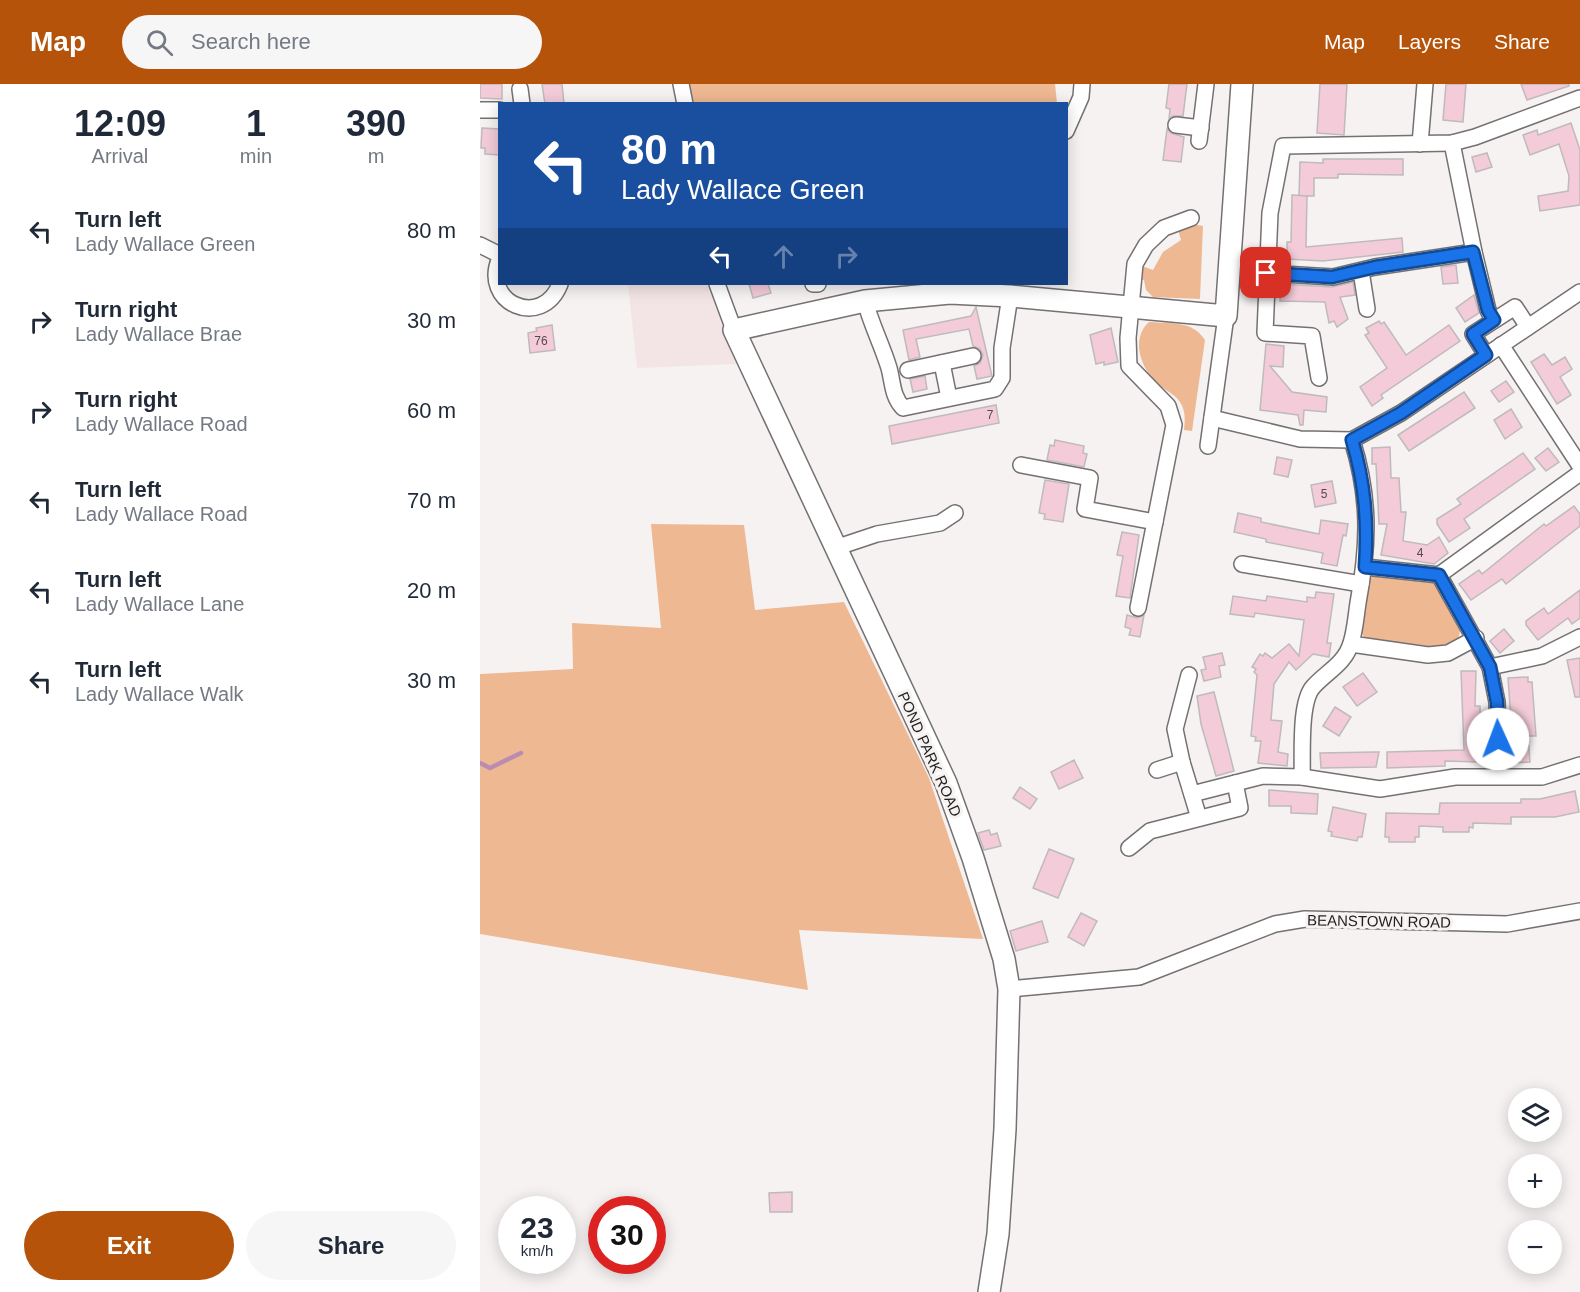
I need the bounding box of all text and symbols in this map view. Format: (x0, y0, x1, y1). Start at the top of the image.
search box (122, 15, 542, 69)
text: Map (30, 26, 86, 57)
icon: search (143, 26, 176, 59)
text: Search here (191, 29, 311, 54)
text: Map (1324, 30, 1365, 53)
text: Layers (1398, 30, 1461, 53)
text: Share (1494, 30, 1550, 53)
text: 12:09 (74, 103, 166, 144)
text: 1 (246, 103, 266, 144)
text: 390 (346, 103, 406, 144)
icon: left (522, 126, 600, 204)
text: 80 m (621, 126, 717, 173)
text: Arrival (92, 145, 148, 167)
text: min (240, 145, 272, 167)
text: m (368, 145, 384, 167)
text: Lady Wallace Green (621, 175, 865, 205)
text: Turn left (75, 207, 161, 232)
icon: left (24, 215, 57, 248)
text: 80 m (407, 218, 456, 243)
text: Lady Wallace Green (75, 233, 255, 255)
icon: left (704, 240, 737, 273)
icon: ahead (767, 240, 800, 273)
icon: right (830, 240, 863, 273)
pin (1240, 247, 1291, 298)
icon: arrive (1249, 256, 1282, 289)
text: Turn right (75, 297, 177, 322)
icon: right (24, 305, 57, 338)
text: 30 m (407, 308, 456, 333)
text: Lady Wallace Brae (75, 323, 242, 345)
house number: 76 (534, 334, 548, 348)
text: Turn right (75, 387, 177, 412)
icon: right (24, 395, 57, 428)
text: 60 m (407, 398, 456, 423)
house number: 7 (987, 408, 994, 422)
text: Lady Wallace Road (75, 413, 248, 435)
text: Turn left (75, 477, 161, 502)
icon: left (24, 485, 57, 518)
house number: 5 (1321, 487, 1328, 501)
text: 70 m (407, 488, 456, 513)
text: Lady Wallace Road (75, 503, 248, 525)
house number: 4 (1417, 546, 1424, 560)
text: Turn left (75, 567, 161, 592)
icon: left (24, 575, 57, 608)
text: 20 m (407, 578, 456, 603)
text: Lady Wallace Lane (75, 593, 244, 615)
text: Turn left (75, 657, 161, 682)
icon: left (24, 665, 57, 698)
text: 30 m (407, 668, 456, 693)
text: Lady Wallace Walk (75, 683, 244, 705)
street label: POND PARK ROAD (895, 689, 965, 819)
position arrow (1466, 707, 1530, 771)
street label: BEANSTOWN ROAD (1307, 911, 1451, 931)
map controls (1508, 1088, 1562, 1274)
button: layers (1508, 1088, 1562, 1142)
button: + (1508, 1154, 1562, 1208)
speed limit sign: 30 (588, 1196, 666, 1274)
button: Exit (24, 1211, 234, 1280)
button: Share (246, 1211, 456, 1280)
text: 23 (520, 1211, 554, 1244)
button: − (1508, 1220, 1562, 1274)
text: km/h (521, 1242, 553, 1259)

